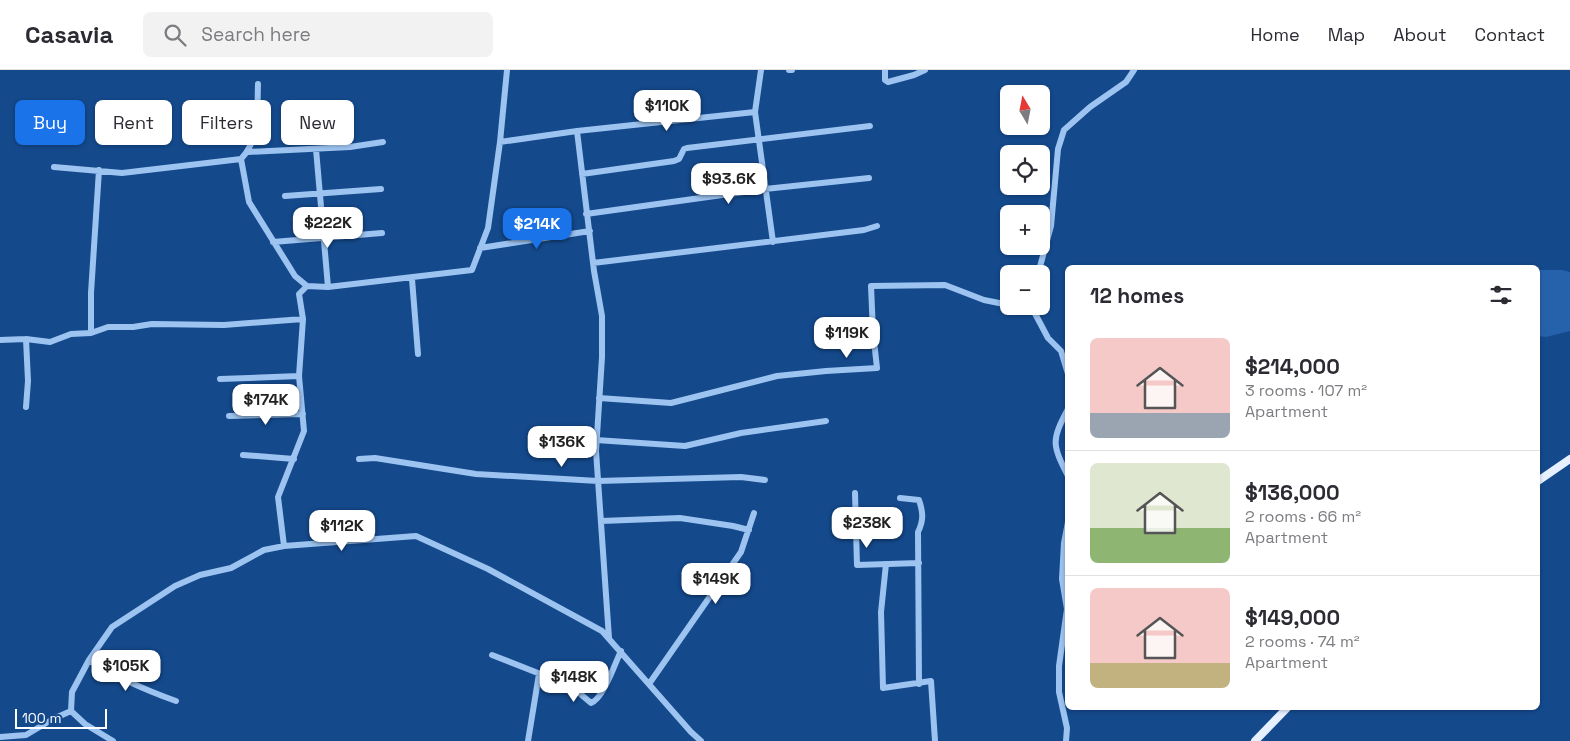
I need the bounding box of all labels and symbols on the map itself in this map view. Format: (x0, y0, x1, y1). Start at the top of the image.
north arrow (1000, 85, 1050, 135)
pin: $110K (632, 90, 702, 132)
pin: $93.6K (688, 162, 770, 205)
pin: $222K (293, 206, 363, 249)
pin: $214K (502, 208, 572, 250)
pin: $119K (812, 316, 882, 359)
pin: $174K (231, 384, 301, 426)
pin: $136K (527, 426, 597, 468)
pin: $238K (832, 506, 902, 549)
pin: $112K (307, 510, 377, 552)
pin: $149K (681, 562, 751, 605)
pin: $105K (91, 650, 161, 692)
pin: $148K (539, 660, 609, 703)
scale bar (15, 706, 108, 729)

